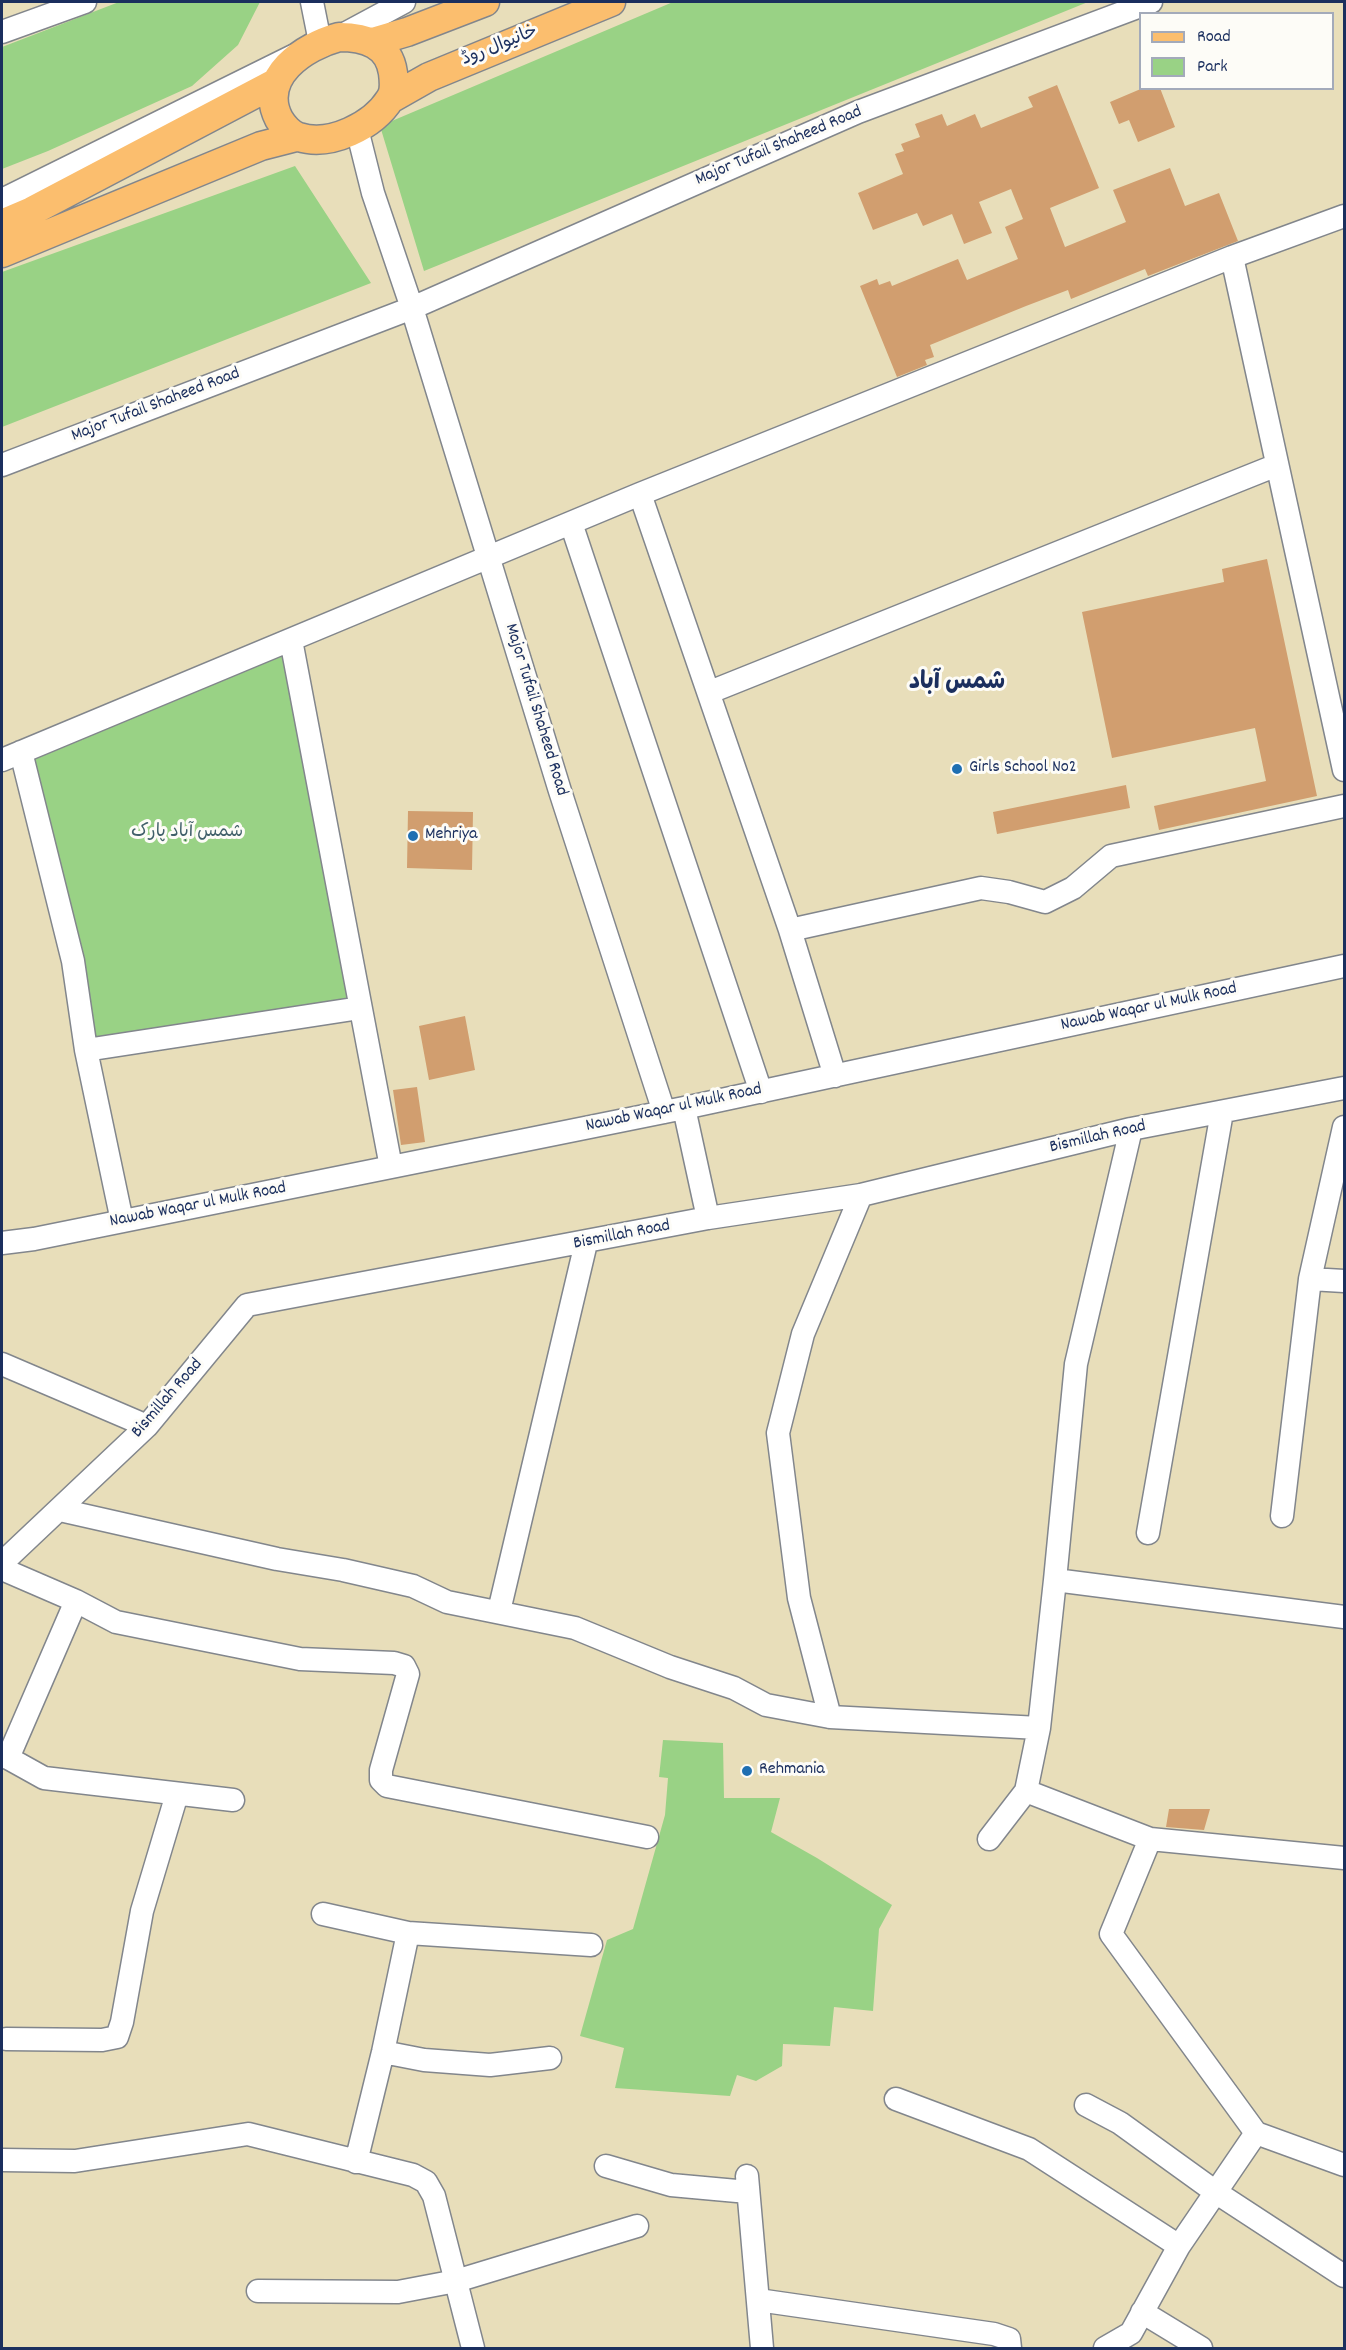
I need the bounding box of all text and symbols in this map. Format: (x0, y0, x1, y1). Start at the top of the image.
legend (1139, 12, 1334, 90)
street label: خانیوال روڈ (459, 22, 541, 72)
text: Road (1197, 25, 1231, 50)
text: Park (1197, 55, 1228, 80)
street label: Major Tufail Shaheed Road (692, 102, 866, 192)
street label: Major Tufail Shaheed Road (69, 364, 243, 448)
street label: Major Tufail Shaheed Road (499, 621, 571, 799)
district label: شمس آباد (909, 671, 1005, 699)
place label: Girls School No2 (969, 758, 1077, 780)
marker: Girls School No2 (950, 762, 964, 776)
park label: شمس آباد پارک (131, 823, 243, 845)
place label: Mehriya (425, 825, 477, 847)
marker: Mehriya (406, 829, 420, 843)
street label: Nawab Waqar ul Mulk Road (1059, 979, 1239, 1037)
street label: Nawab Waqar ul Mulk Road (584, 1080, 764, 1138)
street label: Bismillah Road (1048, 1116, 1148, 1160)
street label: Nawab Waqar ul Mulk Road (108, 1178, 288, 1234)
street label: Bismillah Road (572, 1216, 672, 1256)
street label: Bismillah Road (128, 1355, 208, 1443)
place label: Rehmania (759, 1760, 825, 1782)
marker: Rehmania (740, 1764, 754, 1778)

